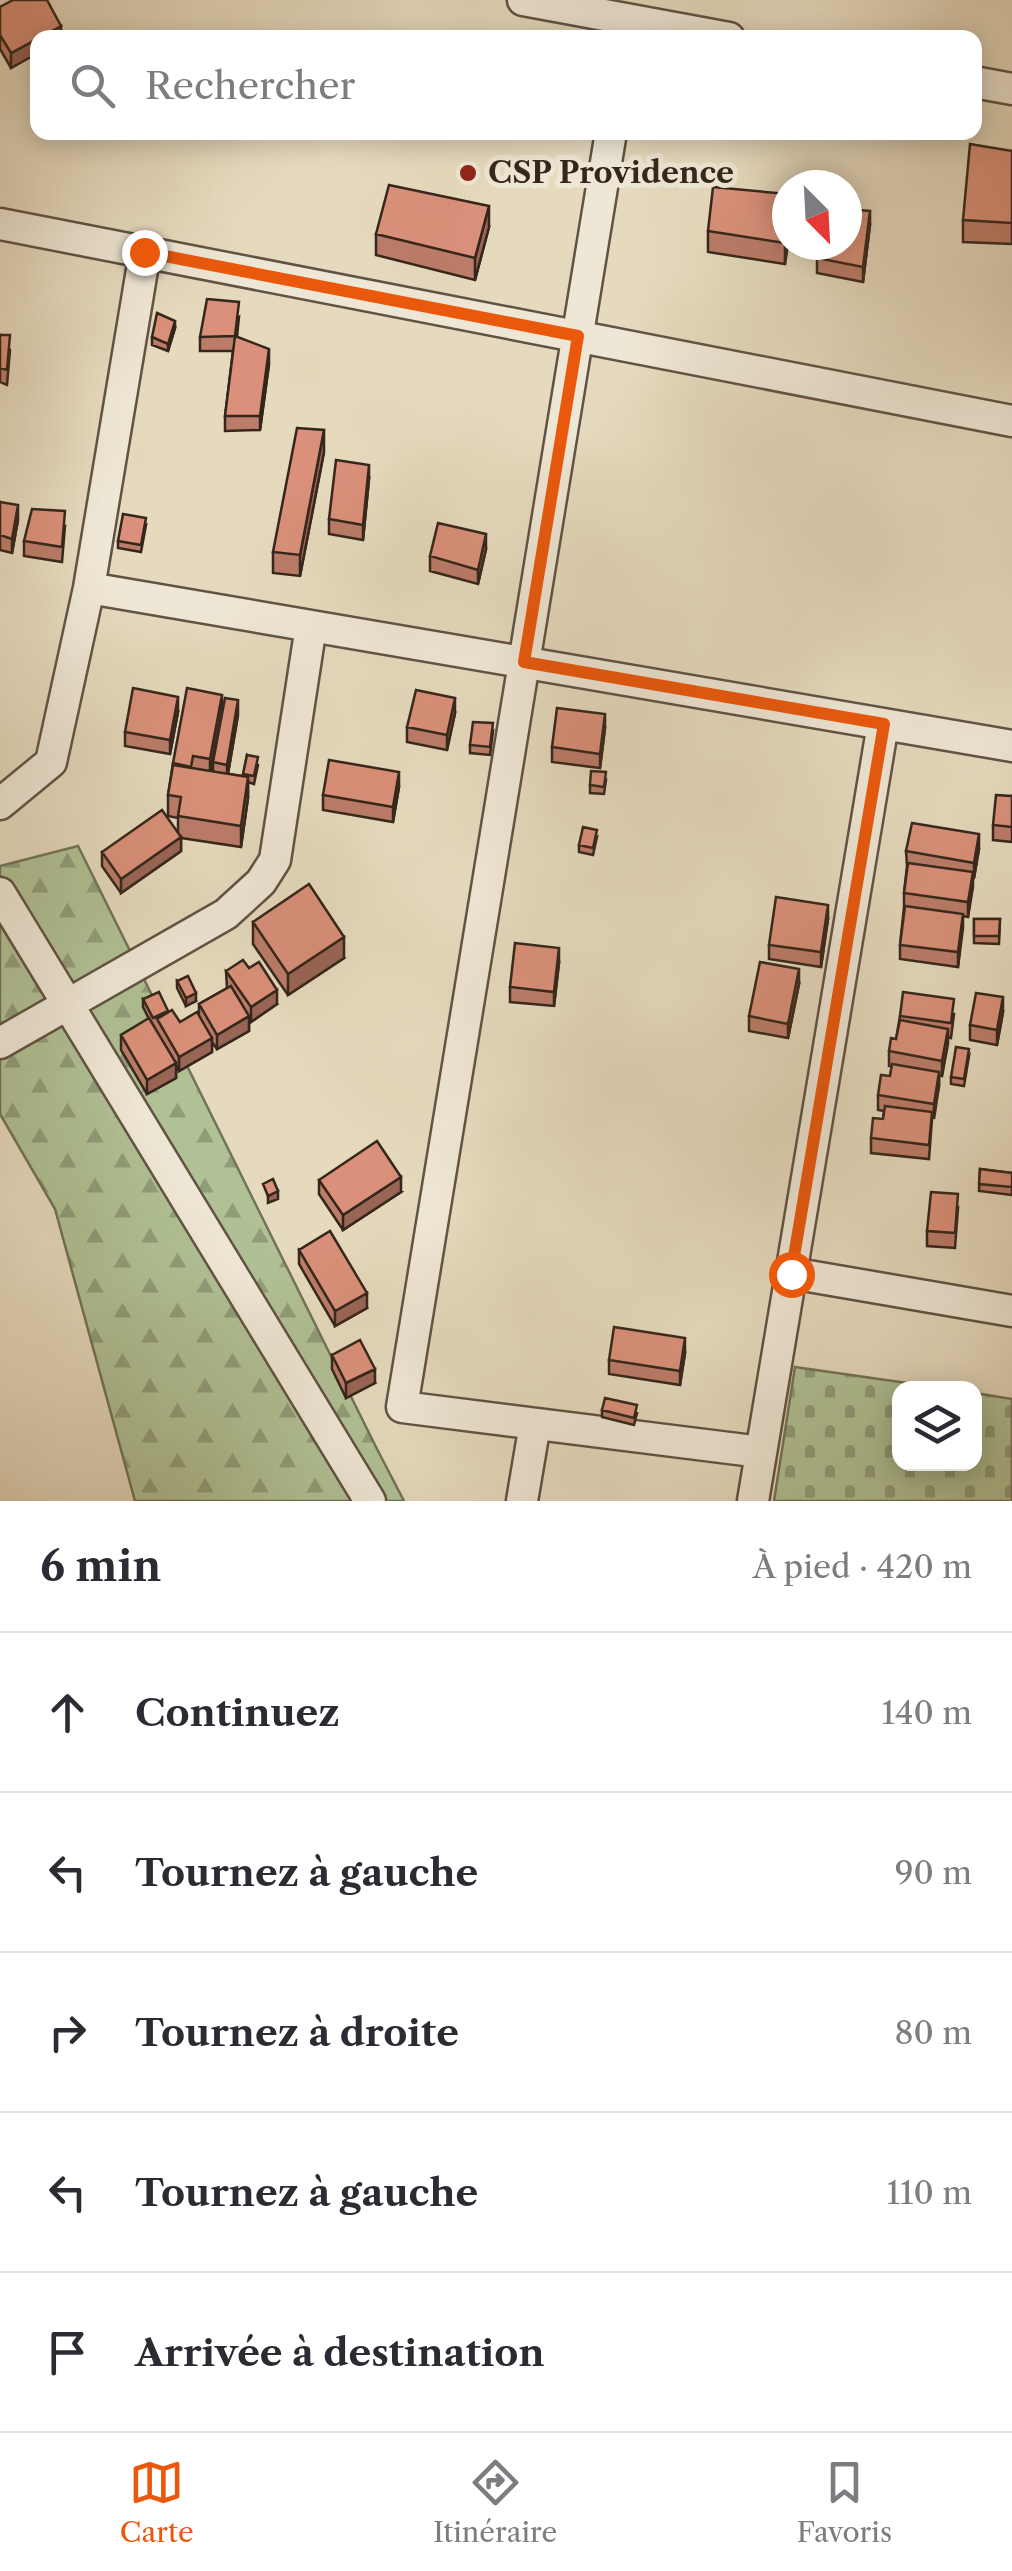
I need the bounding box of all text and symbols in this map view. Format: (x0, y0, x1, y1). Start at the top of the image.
search box (30, 30, 982, 140)
icon: search (65, 58, 120, 113)
text: Rechercher (145, 62, 355, 109)
place label: CSP Providence (488, 154, 734, 191)
marker: CSP Providence (457, 162, 479, 184)
north arrow (772, 170, 862, 260)
route end (122, 230, 168, 276)
route start (769, 1252, 815, 1298)
map controls (892, 1381, 982, 1471)
button: layers (892, 1381, 982, 1471)
text: 6 min (40, 1540, 161, 1592)
text: À pied · 420 m (753, 1547, 972, 1586)
icon: ahead (40, 1685, 95, 1740)
text: Continuez (135, 1689, 340, 1736)
text: 140 m (881, 1693, 972, 1732)
icon: left (40, 1845, 95, 1900)
text: Tournez à gauche (135, 1849, 478, 1896)
text: 90 m (895, 1853, 972, 1892)
icon: right (40, 2005, 95, 2060)
text: Tournez à droite (135, 2009, 459, 2056)
text: 80 m (894, 2013, 972, 2052)
icon: left (40, 2165, 95, 2220)
text: Tournez à gauche (135, 2169, 478, 2216)
text: 110 m (886, 2173, 972, 2212)
icon: arrive (40, 2325, 95, 2380)
text: Arrivée à destination (135, 2329, 545, 2376)
tab: Carte (120, 2455, 194, 2549)
tab: Itinéraire (433, 2455, 557, 2549)
tab: Favoris (797, 2455, 892, 2549)

